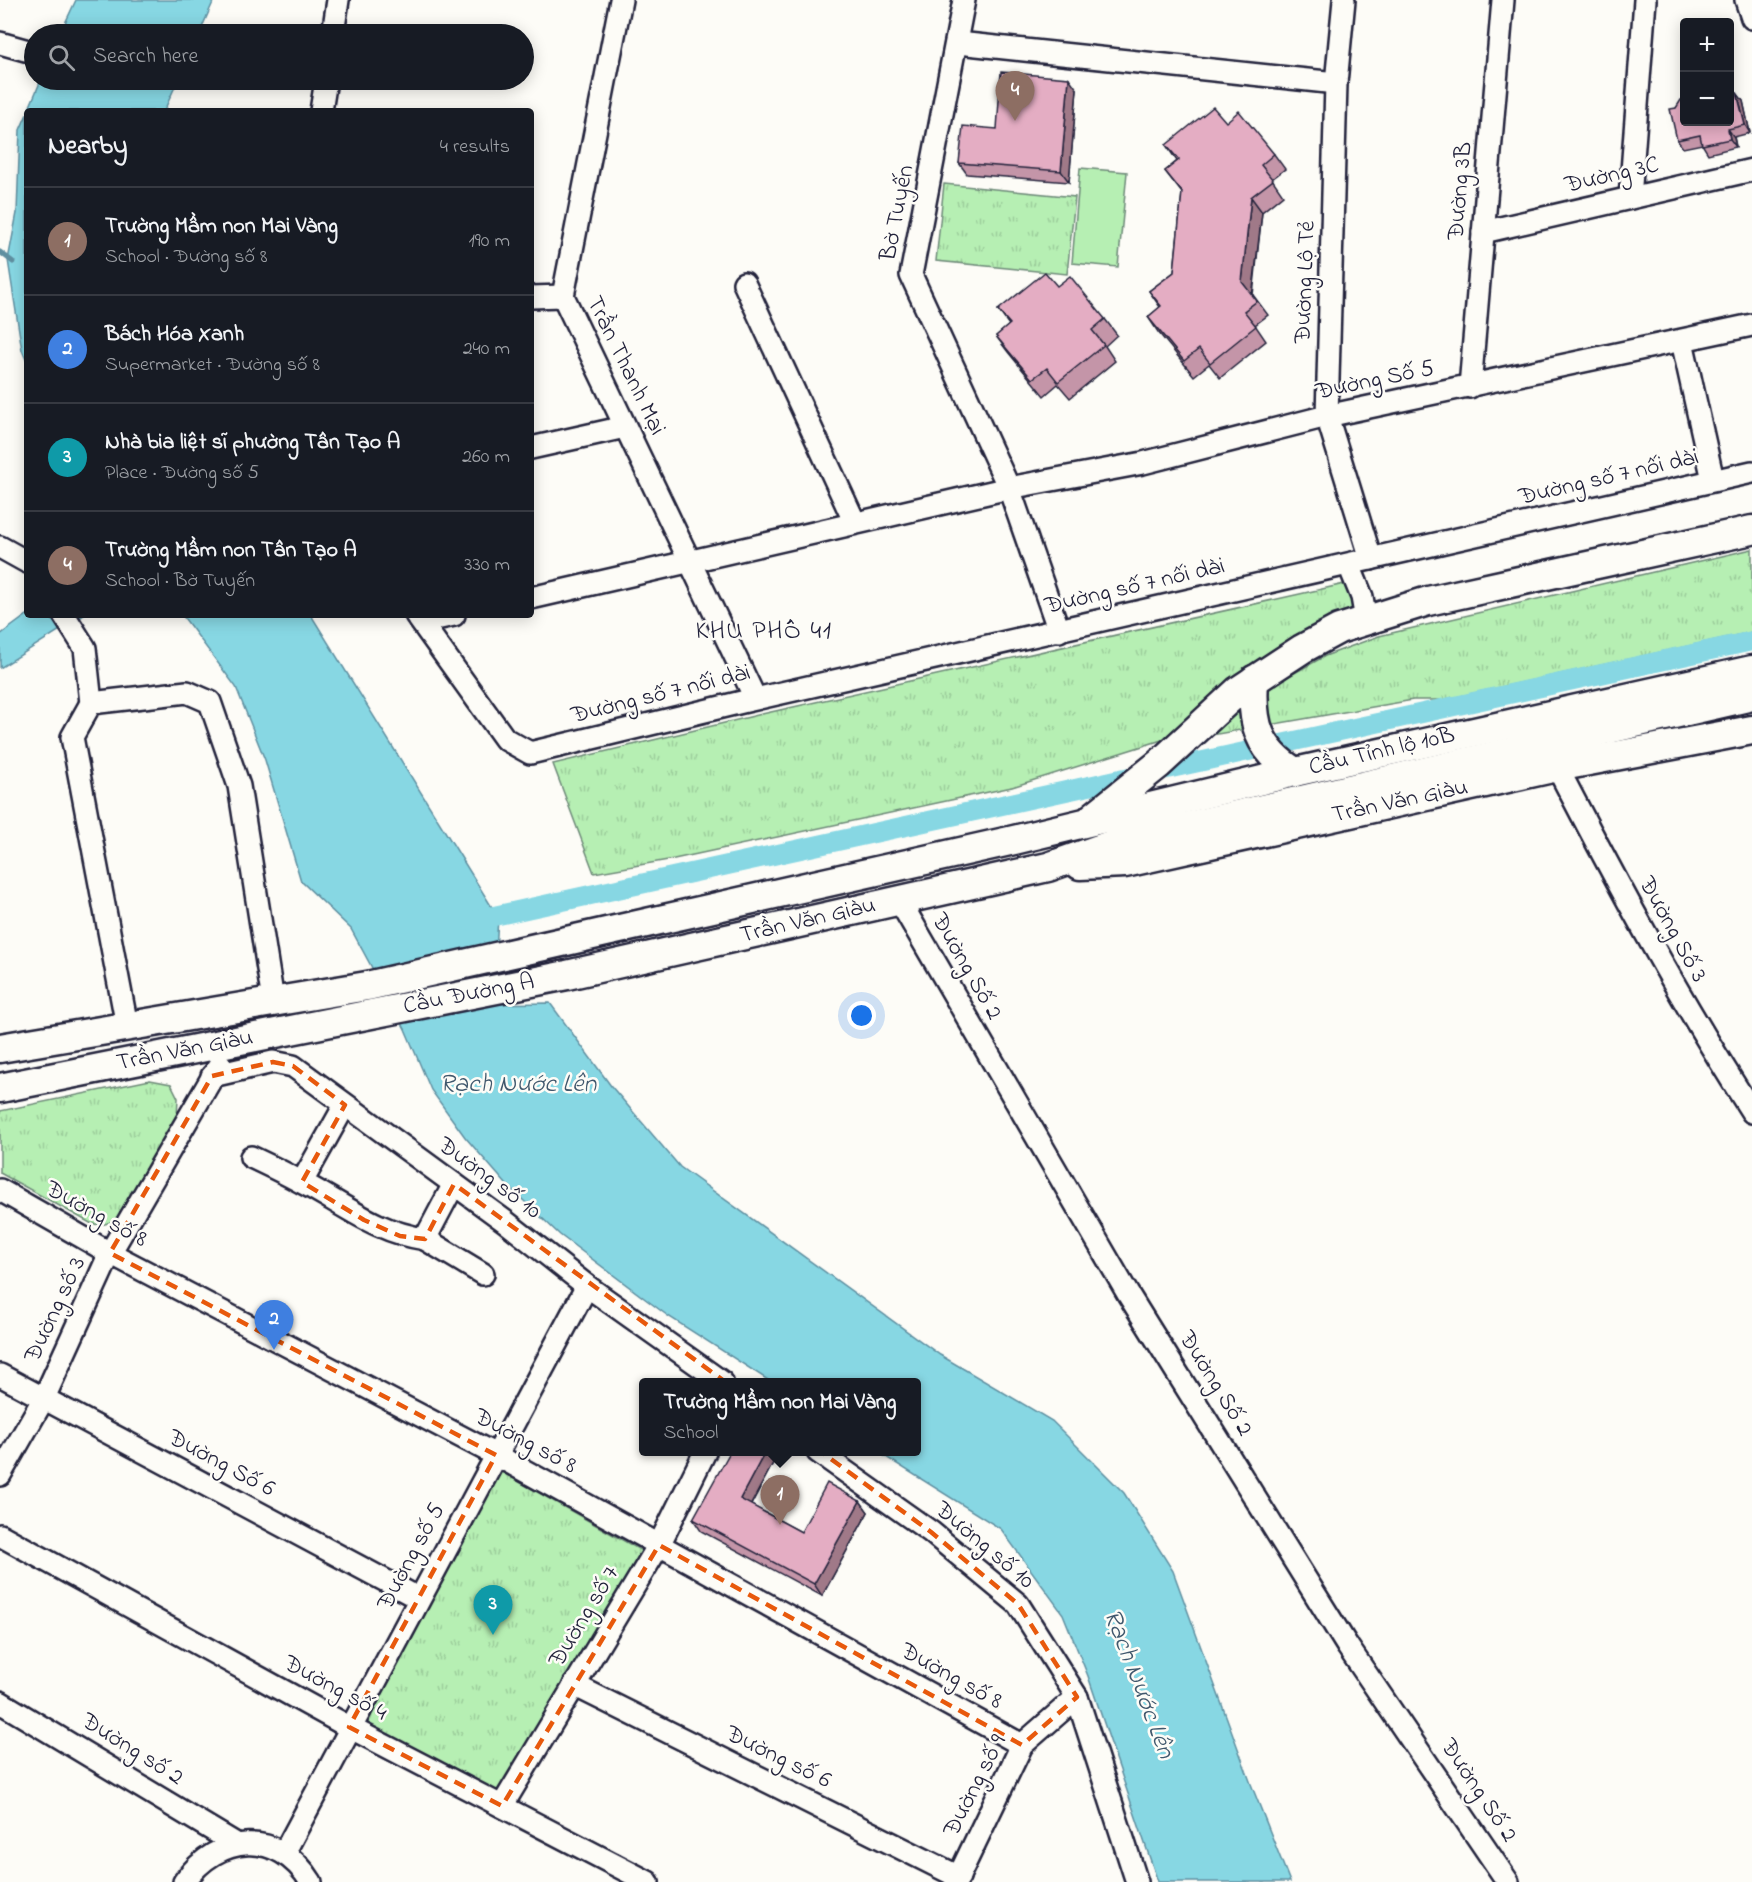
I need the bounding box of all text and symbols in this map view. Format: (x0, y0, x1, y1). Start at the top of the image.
map controls (1680, 18, 1734, 126)
button: + (1680, 18, 1734, 72)
search box (24, 24, 534, 90)
icon: search (45, 41, 78, 74)
text: Search here (93, 41, 198, 73)
pin: 4 (996, 72, 1034, 121)
button: − (1680, 72, 1734, 126)
text: Nearby (48, 128, 127, 166)
text: 4 results (440, 133, 510, 162)
street label: Đường 3B (1439, 140, 1483, 243)
street label: Đường 3C (1561, 148, 1662, 204)
street label: Bờ Tuyến (871, 162, 925, 265)
text: Trường Mầm non Mai Vàng (105, 211, 338, 243)
street label: Đường Lộ Tẻ (1286, 220, 1326, 345)
text: 1 (64, 227, 71, 256)
text: 190 m (468, 227, 510, 256)
text: School · Đường số 8 (105, 243, 267, 272)
street label: Trần Thanh Mại (576, 290, 674, 442)
text: Bách Hóa Xanh (105, 319, 244, 351)
text: 2 (63, 335, 72, 364)
text: 240 m (463, 335, 510, 364)
text: Supermarket · Đường số 8 (105, 351, 320, 380)
street label: Đường Số 5 (1312, 351, 1438, 411)
text: Nhà bia liệt sĩ phường Tân Tạo A (105, 427, 400, 459)
street label: Đường số 7 nối dài (1515, 440, 1702, 516)
text: 3 (63, 443, 72, 472)
text: 260 m (462, 443, 510, 472)
text: Place · Đường số 5 (105, 459, 259, 488)
text: Trường Mầm non Tân Tạo A (105, 535, 357, 567)
street label: Đường số 7 nối dài (1041, 549, 1228, 625)
text: 4 (63, 551, 72, 580)
text: 330 m (464, 551, 510, 580)
text: School · Bờ Tuyến (105, 567, 255, 596)
district label: KHU PHỐ 41 (696, 613, 832, 651)
street label: Đường số 7 nối dài (567, 656, 754, 734)
street label: Cầu Tỉnh lộ 10B (1305, 718, 1459, 786)
street label: Trần Văn Giàu (1329, 770, 1471, 834)
street label: Đường Số 3 (1628, 870, 1715, 989)
street label: Trần Văn Giàu (737, 888, 879, 954)
street label: Đường Số 2 (921, 906, 1011, 1027)
street label: Cầu Đường A (400, 965, 538, 1025)
your location (847, 1001, 876, 1030)
street label: Trần Văn Giàu (114, 1021, 256, 1081)
water label: Rạch Nước Lên (440, 1066, 598, 1104)
street label: Đường số 10 (429, 1129, 548, 1229)
street label: Đường số 8 (38, 1172, 154, 1257)
street label: Đường số 3 (16, 1251, 96, 1370)
pin: 2 (254, 1300, 294, 1350)
street label: Đường Số 2 (1168, 1324, 1261, 1443)
popup (639, 1378, 921, 1456)
text: Trường Mầm non Mai Vàng (664, 1387, 896, 1419)
street label: Đường số 8 (466, 1400, 583, 1484)
text: School (664, 1419, 718, 1448)
street label: Đường Số 6 (160, 1421, 281, 1507)
pin: 1 (760, 1476, 800, 1525)
street label: Đường số 10 (926, 1493, 1042, 1598)
street label: Đường số 5 (369, 1497, 455, 1618)
street label: Đường số 7 (540, 1559, 629, 1675)
pin: 3 (474, 1586, 512, 1635)
water label: Rạch Nước Lên (1092, 1604, 1184, 1765)
street label: Đường số 8 (893, 1634, 1009, 1719)
street label: Đường số 4 (276, 1647, 393, 1731)
street label: Đường số 2 (73, 1704, 190, 1795)
street label: Đường số 6 (718, 1717, 837, 1799)
street label: Đường số 9 (935, 1728, 1017, 1844)
street label: Đường Số 2 (1430, 1731, 1526, 1850)

